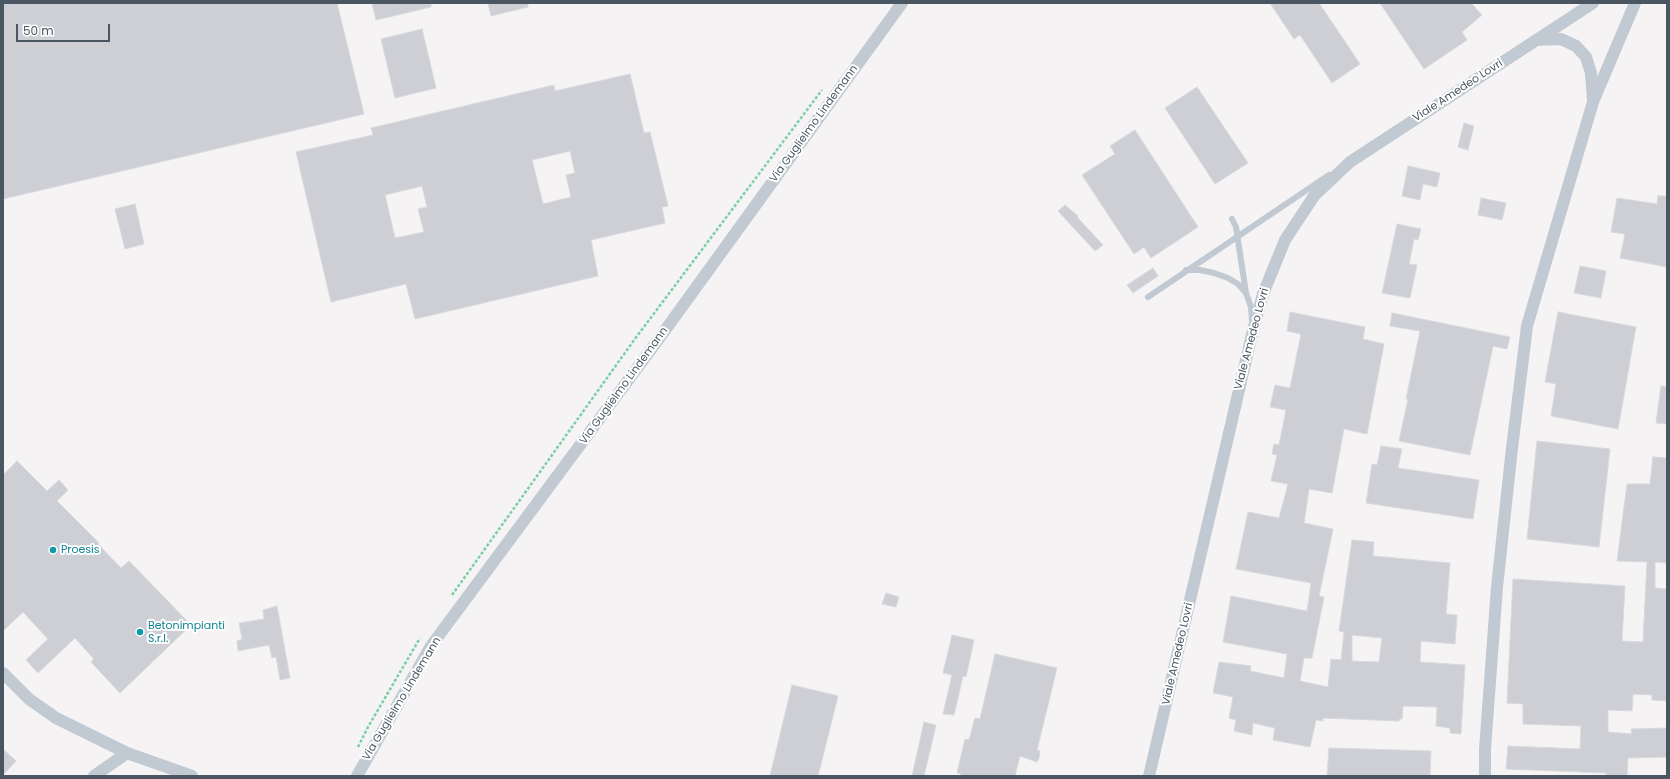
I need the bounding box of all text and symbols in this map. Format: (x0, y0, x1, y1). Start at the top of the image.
scale bar (18, 16, 112, 42)
text: 50 m (23, 22, 54, 39)
street label: Viale Amedeo Lovri (1411, 57, 1505, 125)
street label: Via Guglielmo Lindemann (767, 63, 861, 185)
street label: Viale Amedeo Lovri (1232, 287, 1272, 391)
street label: Via Guglielmo Lindemann (577, 325, 671, 447)
place label: Proesis (61, 543, 100, 557)
marker: Proesis (48, 545, 58, 555)
street label: Viale Amedeo Lovri (1160, 602, 1196, 706)
place label: Betonimpianti S.r.l. (148, 619, 225, 645)
marker: Betonimpianti S.r.l. (135, 627, 145, 637)
street label: Via Guglielmo Lindemann (360, 635, 444, 763)

